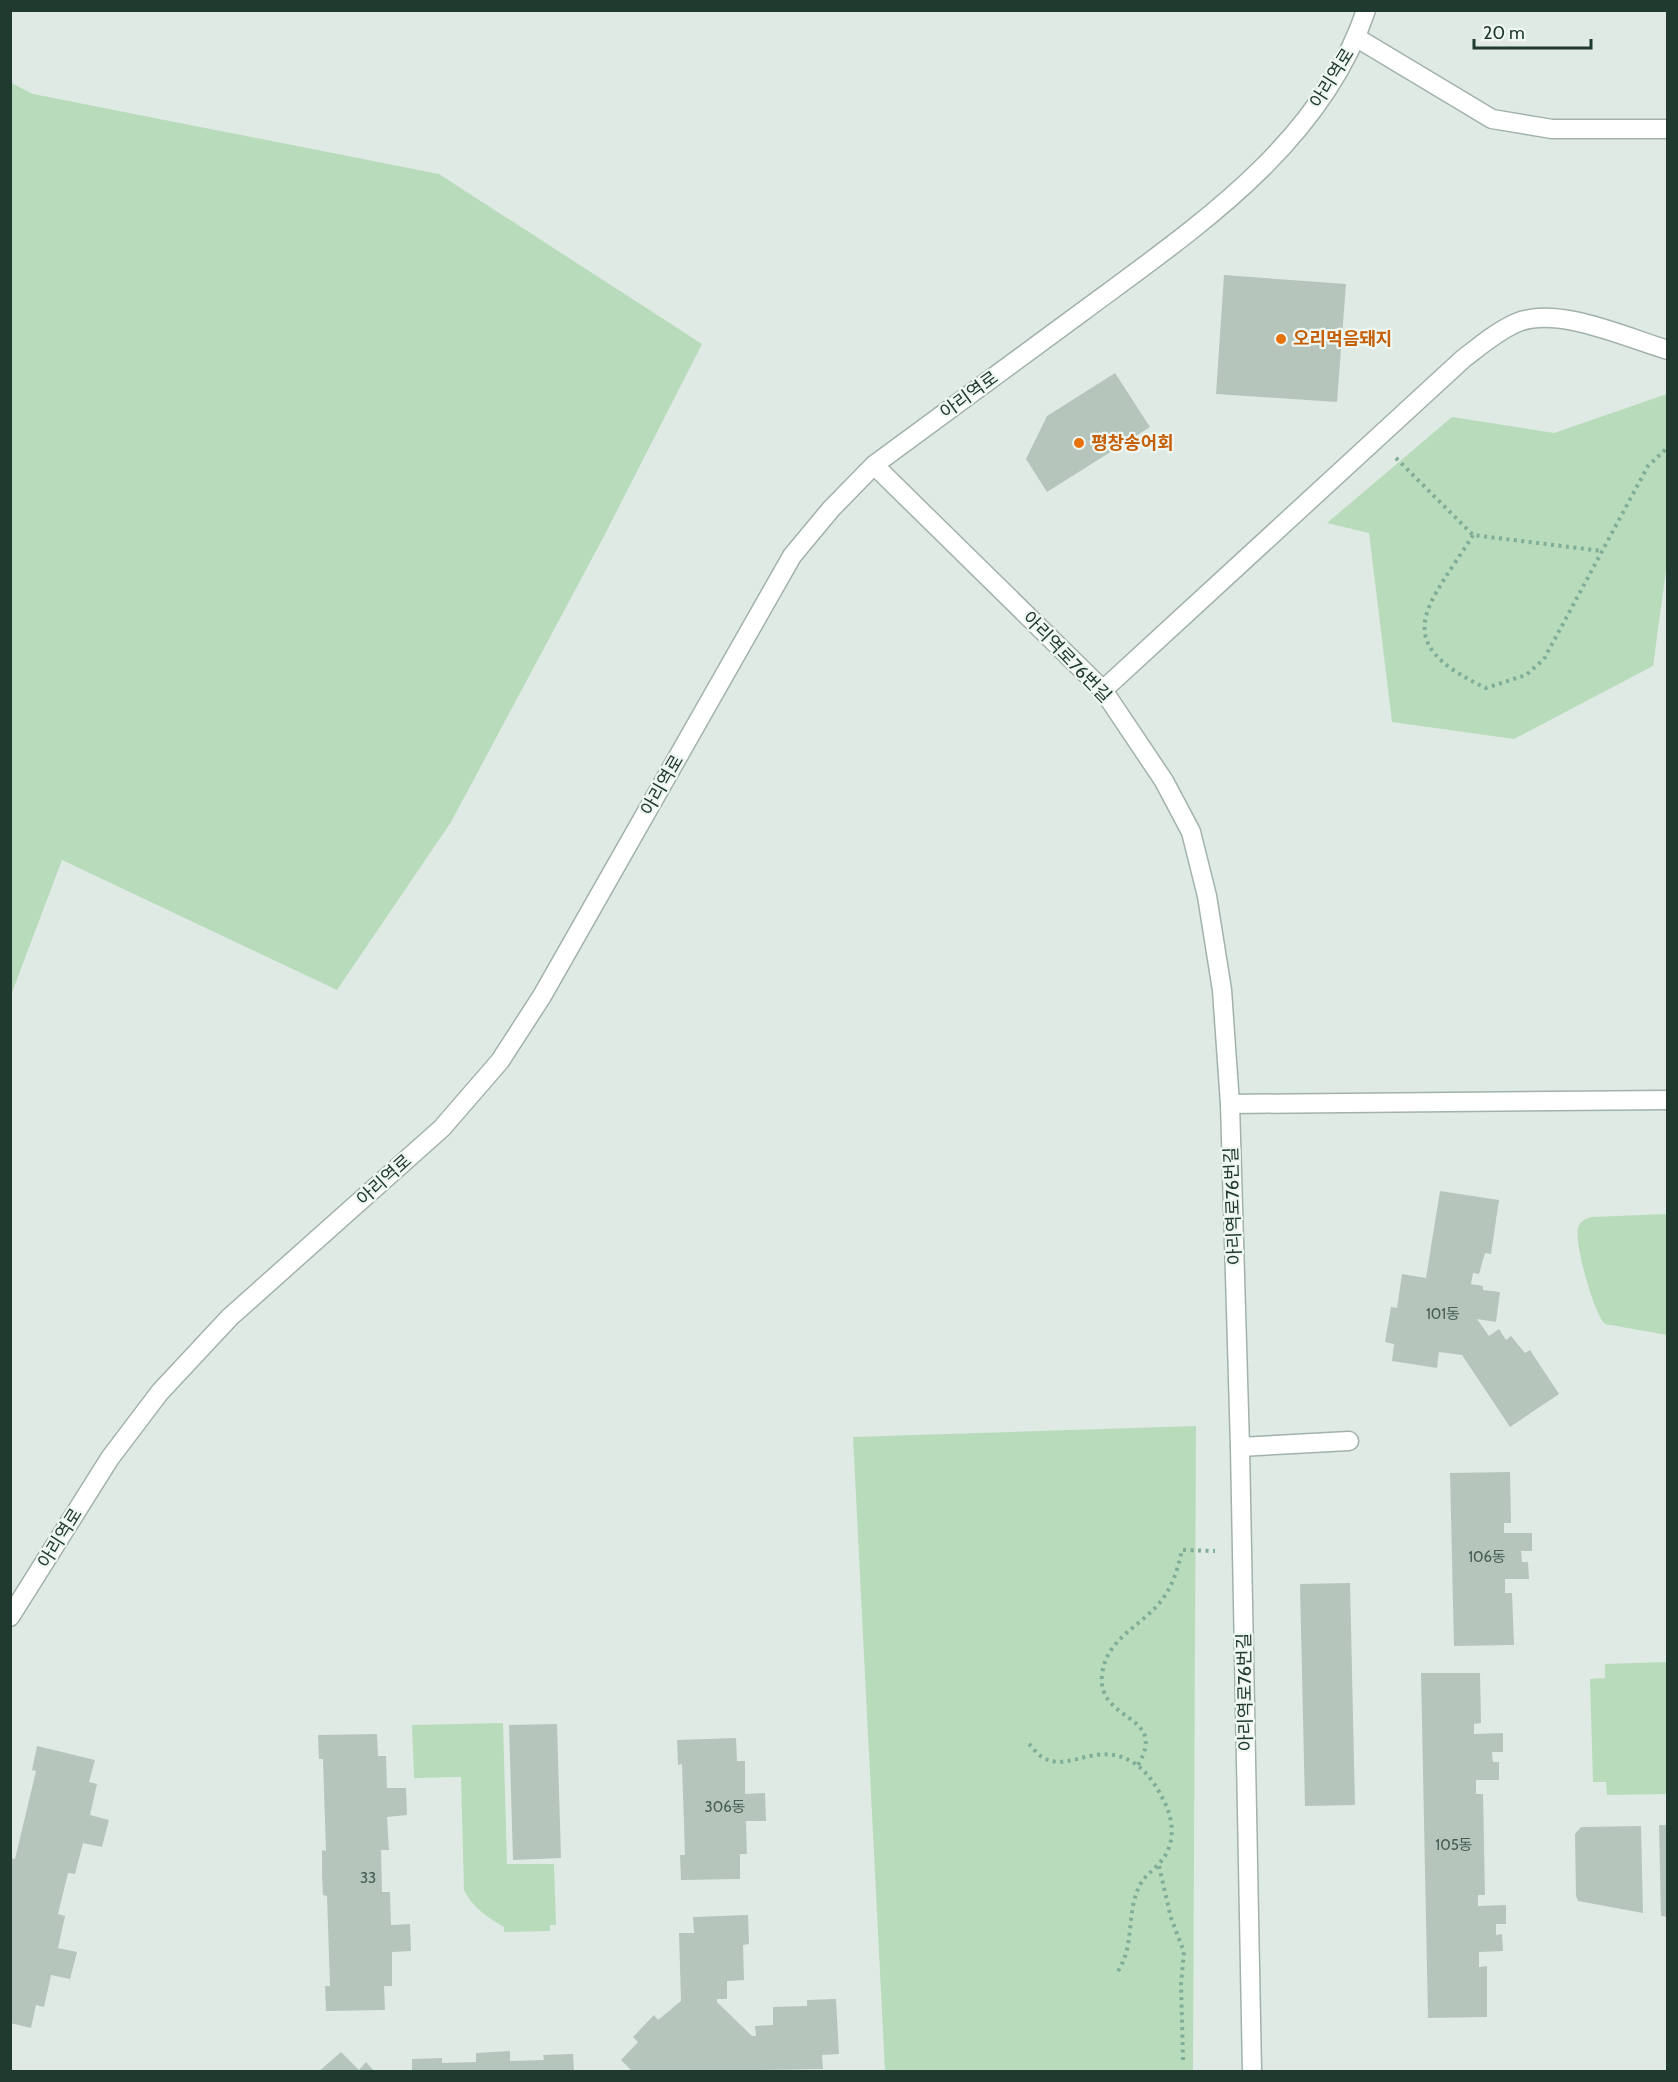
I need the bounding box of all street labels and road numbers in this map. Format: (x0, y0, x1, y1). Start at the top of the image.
street label: 아리역로 (1305, 44, 1359, 112)
street label: 아리역로 (936, 367, 1002, 423)
street label: 아리역로76번길 (1018, 607, 1116, 707)
street label: 아리역로 (636, 751, 688, 819)
street label: 아리역로76번길 (1220, 1147, 1246, 1265)
street label: 아리역로 (352, 1150, 416, 1210)
street label: 아리역로 (33, 1504, 87, 1572)
street label: 아리역로76번길 (1233, 1633, 1257, 1751)

